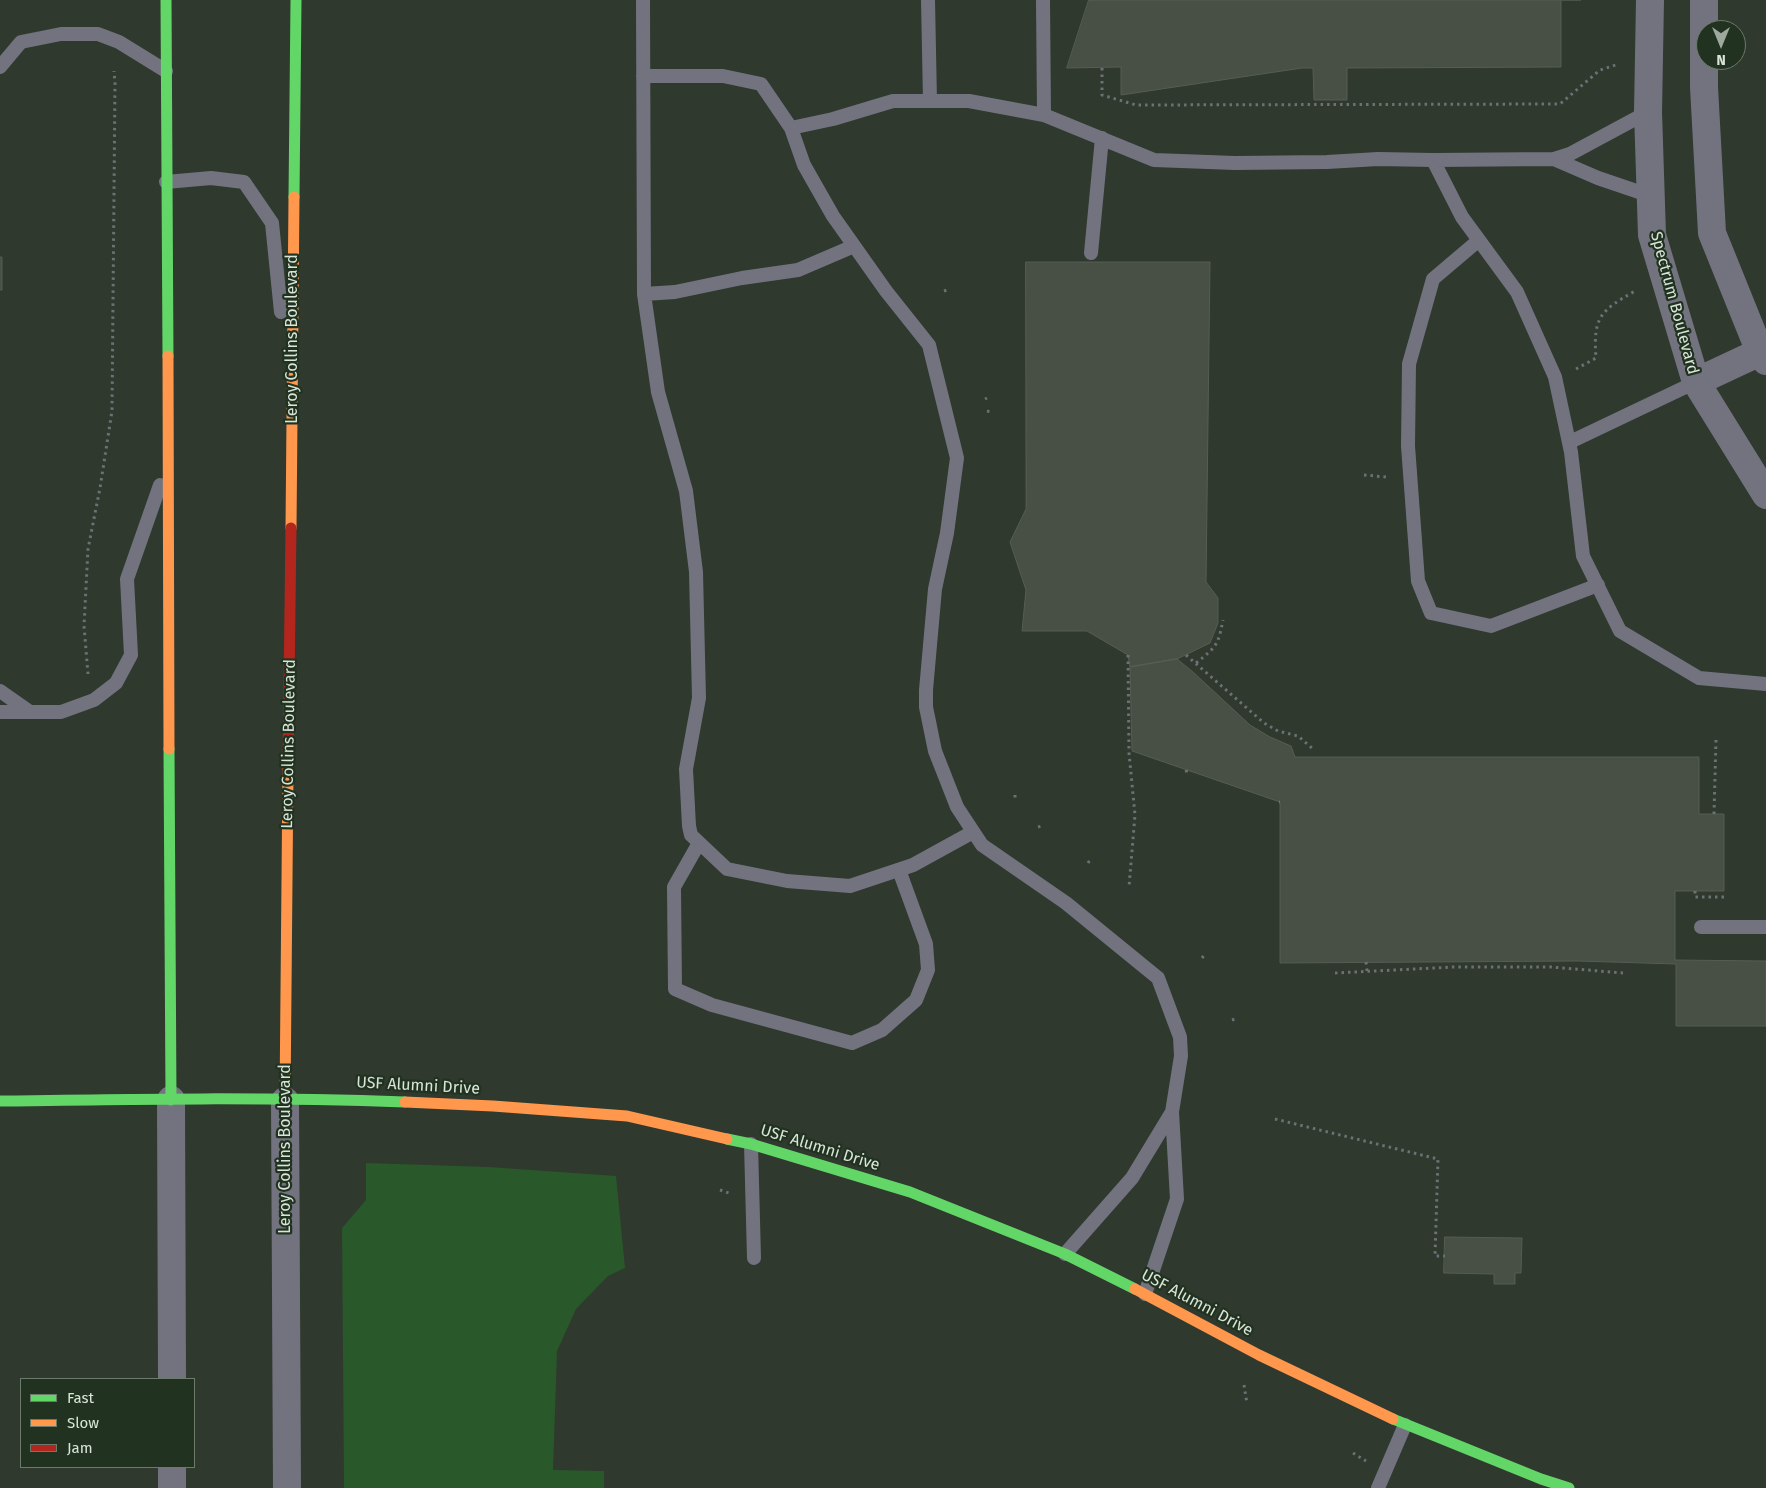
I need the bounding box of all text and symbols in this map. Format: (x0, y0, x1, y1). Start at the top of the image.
north arrow (1696, 20, 1746, 70)
text: N (1716, 51, 1726, 68)
street label: Spectrum Boulevard (1646, 230, 1702, 376)
street label: Leroy Collins Boulevard (283, 254, 303, 424)
street label: Leroy Collins Boulevard (278, 659, 300, 829)
street label: Leroy Collins Boulevard (276, 1064, 296, 1234)
street label: USF Alumni Drive (356, 1073, 480, 1099)
street label: USF Alumni Drive (758, 1121, 882, 1175)
street label: USF Alumni Drive (1138, 1265, 1256, 1341)
legend (20, 1378, 195, 1468)
text: Fast (67, 1389, 94, 1407)
text: Slow (67, 1414, 99, 1432)
text: Jam (67, 1439, 93, 1457)

